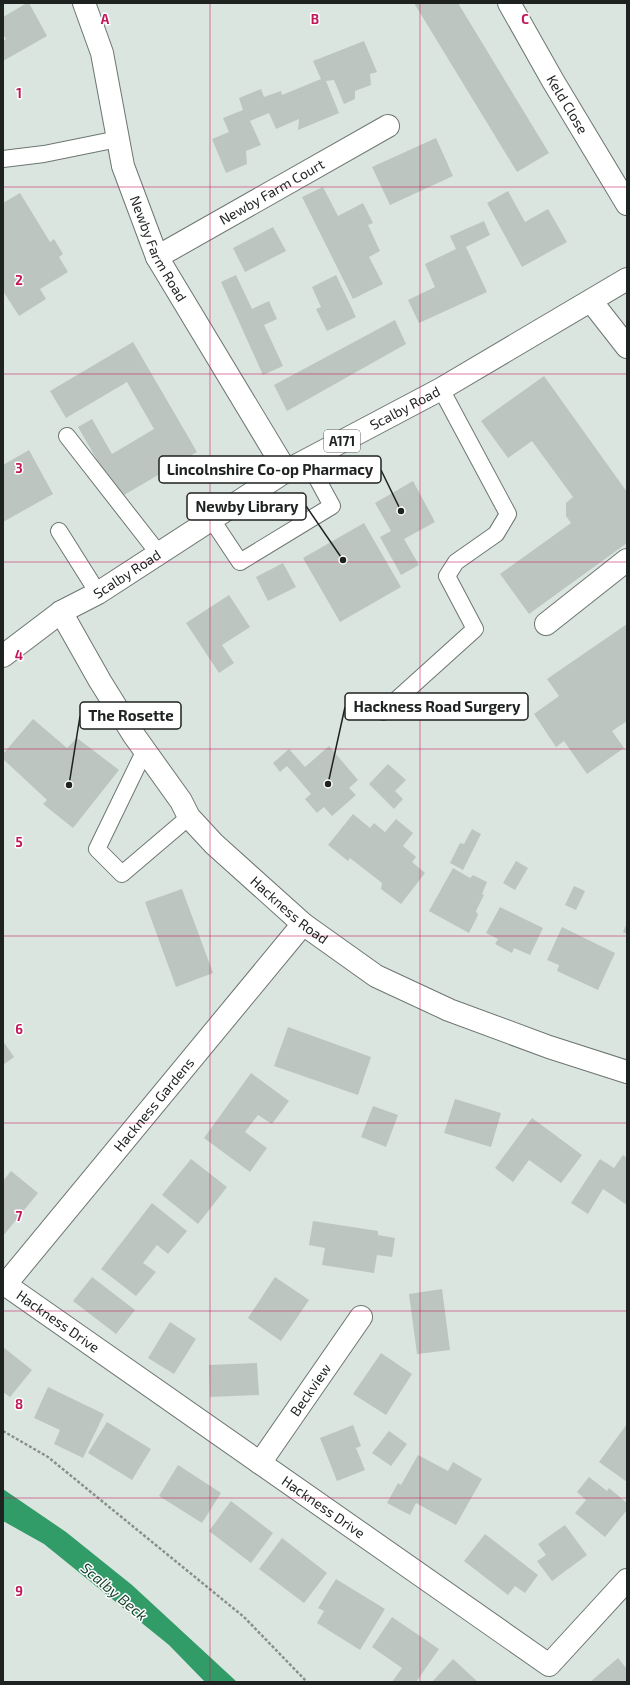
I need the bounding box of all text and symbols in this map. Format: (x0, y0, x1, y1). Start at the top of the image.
text: A (101, 11, 110, 27)
text: B (311, 11, 319, 27)
text: C (521, 11, 529, 27)
street label: Keld Close (543, 72, 592, 137)
text: 1 (16, 85, 22, 101)
street label: Newby Farm Court (216, 155, 327, 228)
street label: Newby Farm Road (127, 193, 191, 304)
text: 2 (15, 272, 23, 288)
street label: Scalby Road (367, 382, 443, 433)
road number: A171 (324, 430, 360, 452)
callout: Lincolnshire Co-op Pharmacy (159, 456, 381, 483)
text: 3 (15, 460, 23, 476)
text: Lincolnshire Co-op Pharmacy (167, 460, 374, 479)
callout: Newby Library (187, 493, 306, 520)
text: Newby Library (195, 497, 299, 516)
street label: Scalby Road (90, 546, 164, 602)
text: 4 (15, 647, 23, 663)
callout: Hackness Road Surgery (345, 693, 528, 720)
text: Hackness Road Surgery (354, 697, 521, 716)
callout: The Rosette (80, 702, 181, 729)
text: The Rosette (88, 706, 174, 724)
text: 5 (15, 834, 23, 850)
street label: Hackness Road (247, 872, 332, 947)
text: 6 (15, 1021, 23, 1037)
street label: Hackness Gardens (110, 1054, 197, 1155)
text: 7 (16, 1208, 23, 1224)
street label: Hackness Drive (13, 1286, 103, 1356)
street label: Beckview (286, 1360, 335, 1419)
text: 8 (15, 1396, 23, 1412)
street label: Hackness Drive (279, 1472, 368, 1542)
water label: Scalby Beck (77, 1558, 152, 1625)
text: 9 (15, 1583, 23, 1599)

